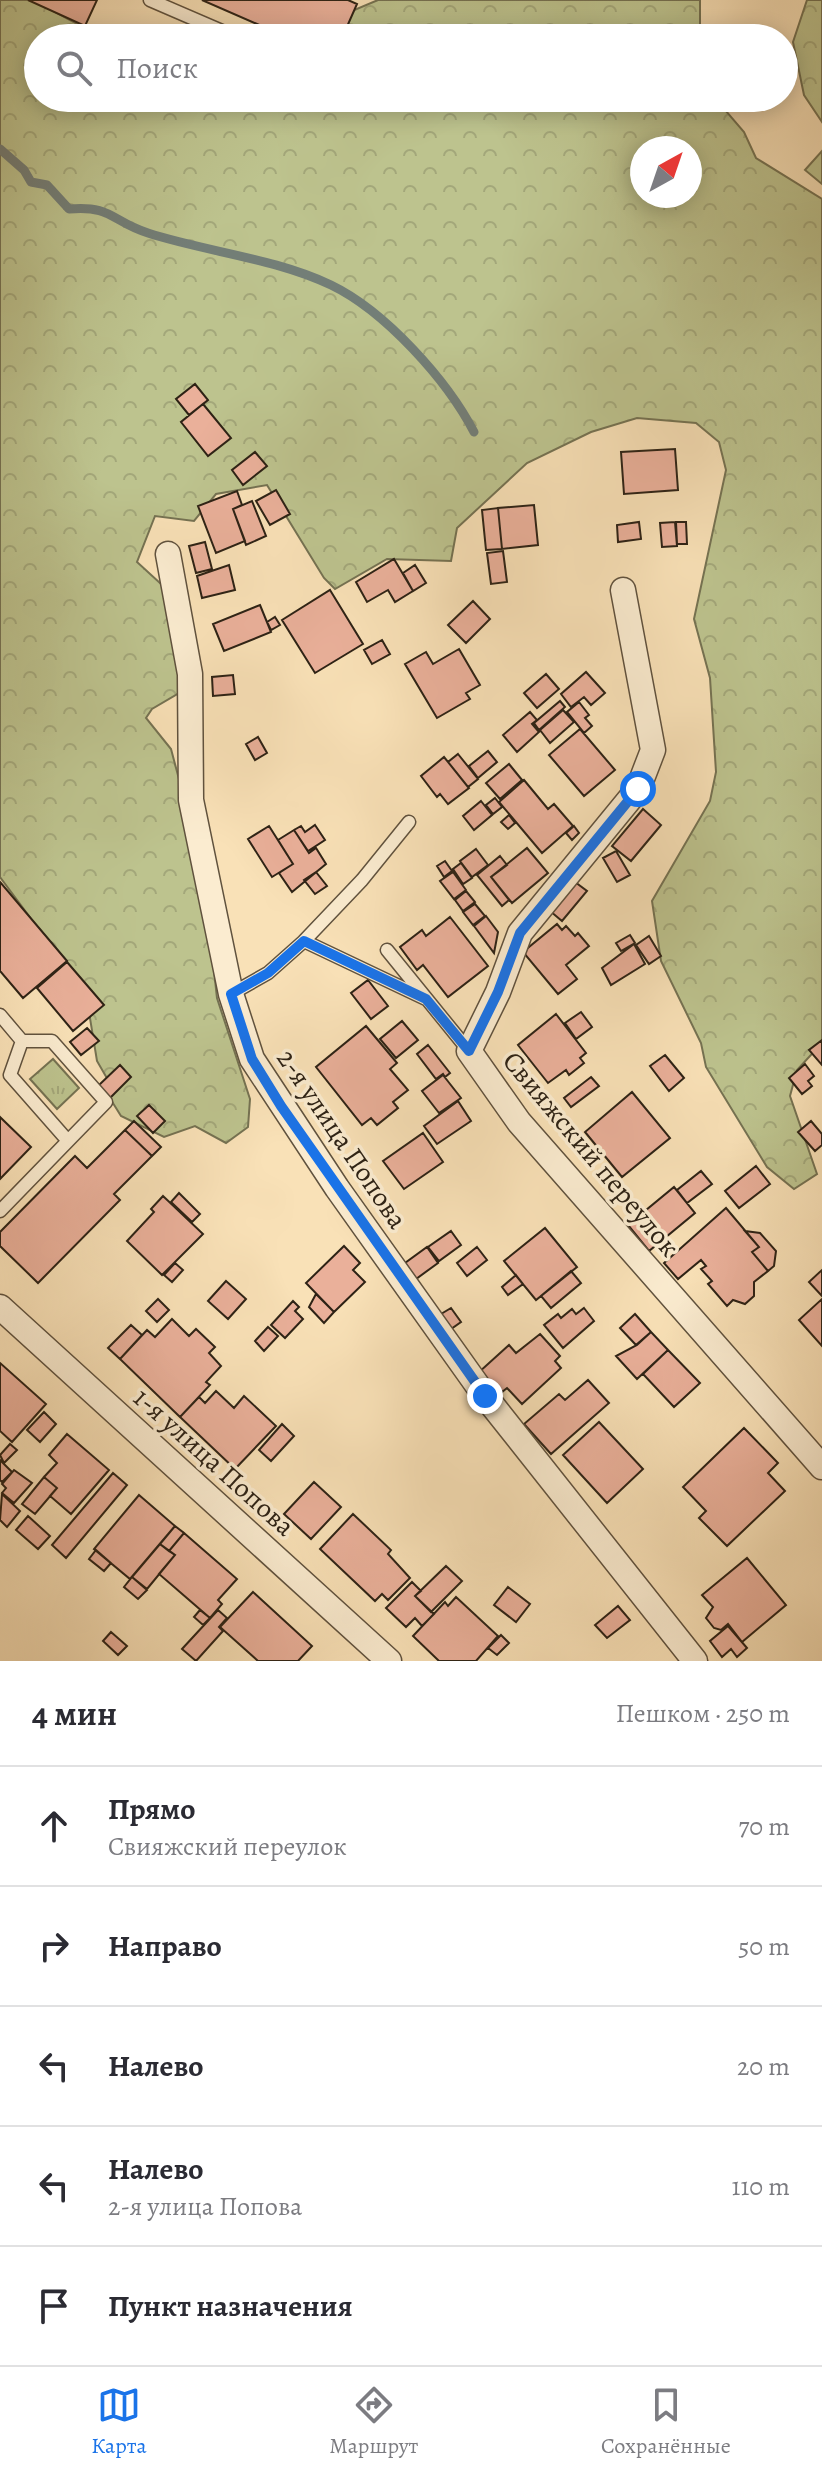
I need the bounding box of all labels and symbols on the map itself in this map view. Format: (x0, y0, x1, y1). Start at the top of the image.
north arrow (630, 136, 702, 208)
route start (620, 771, 656, 807)
street label: 2-я улица Попова (268, 1042, 416, 1236)
street label: Свияжский переулок (494, 1043, 688, 1265)
route end (467, 1378, 503, 1414)
street label: 1-я улица Попова (125, 1379, 303, 1545)

